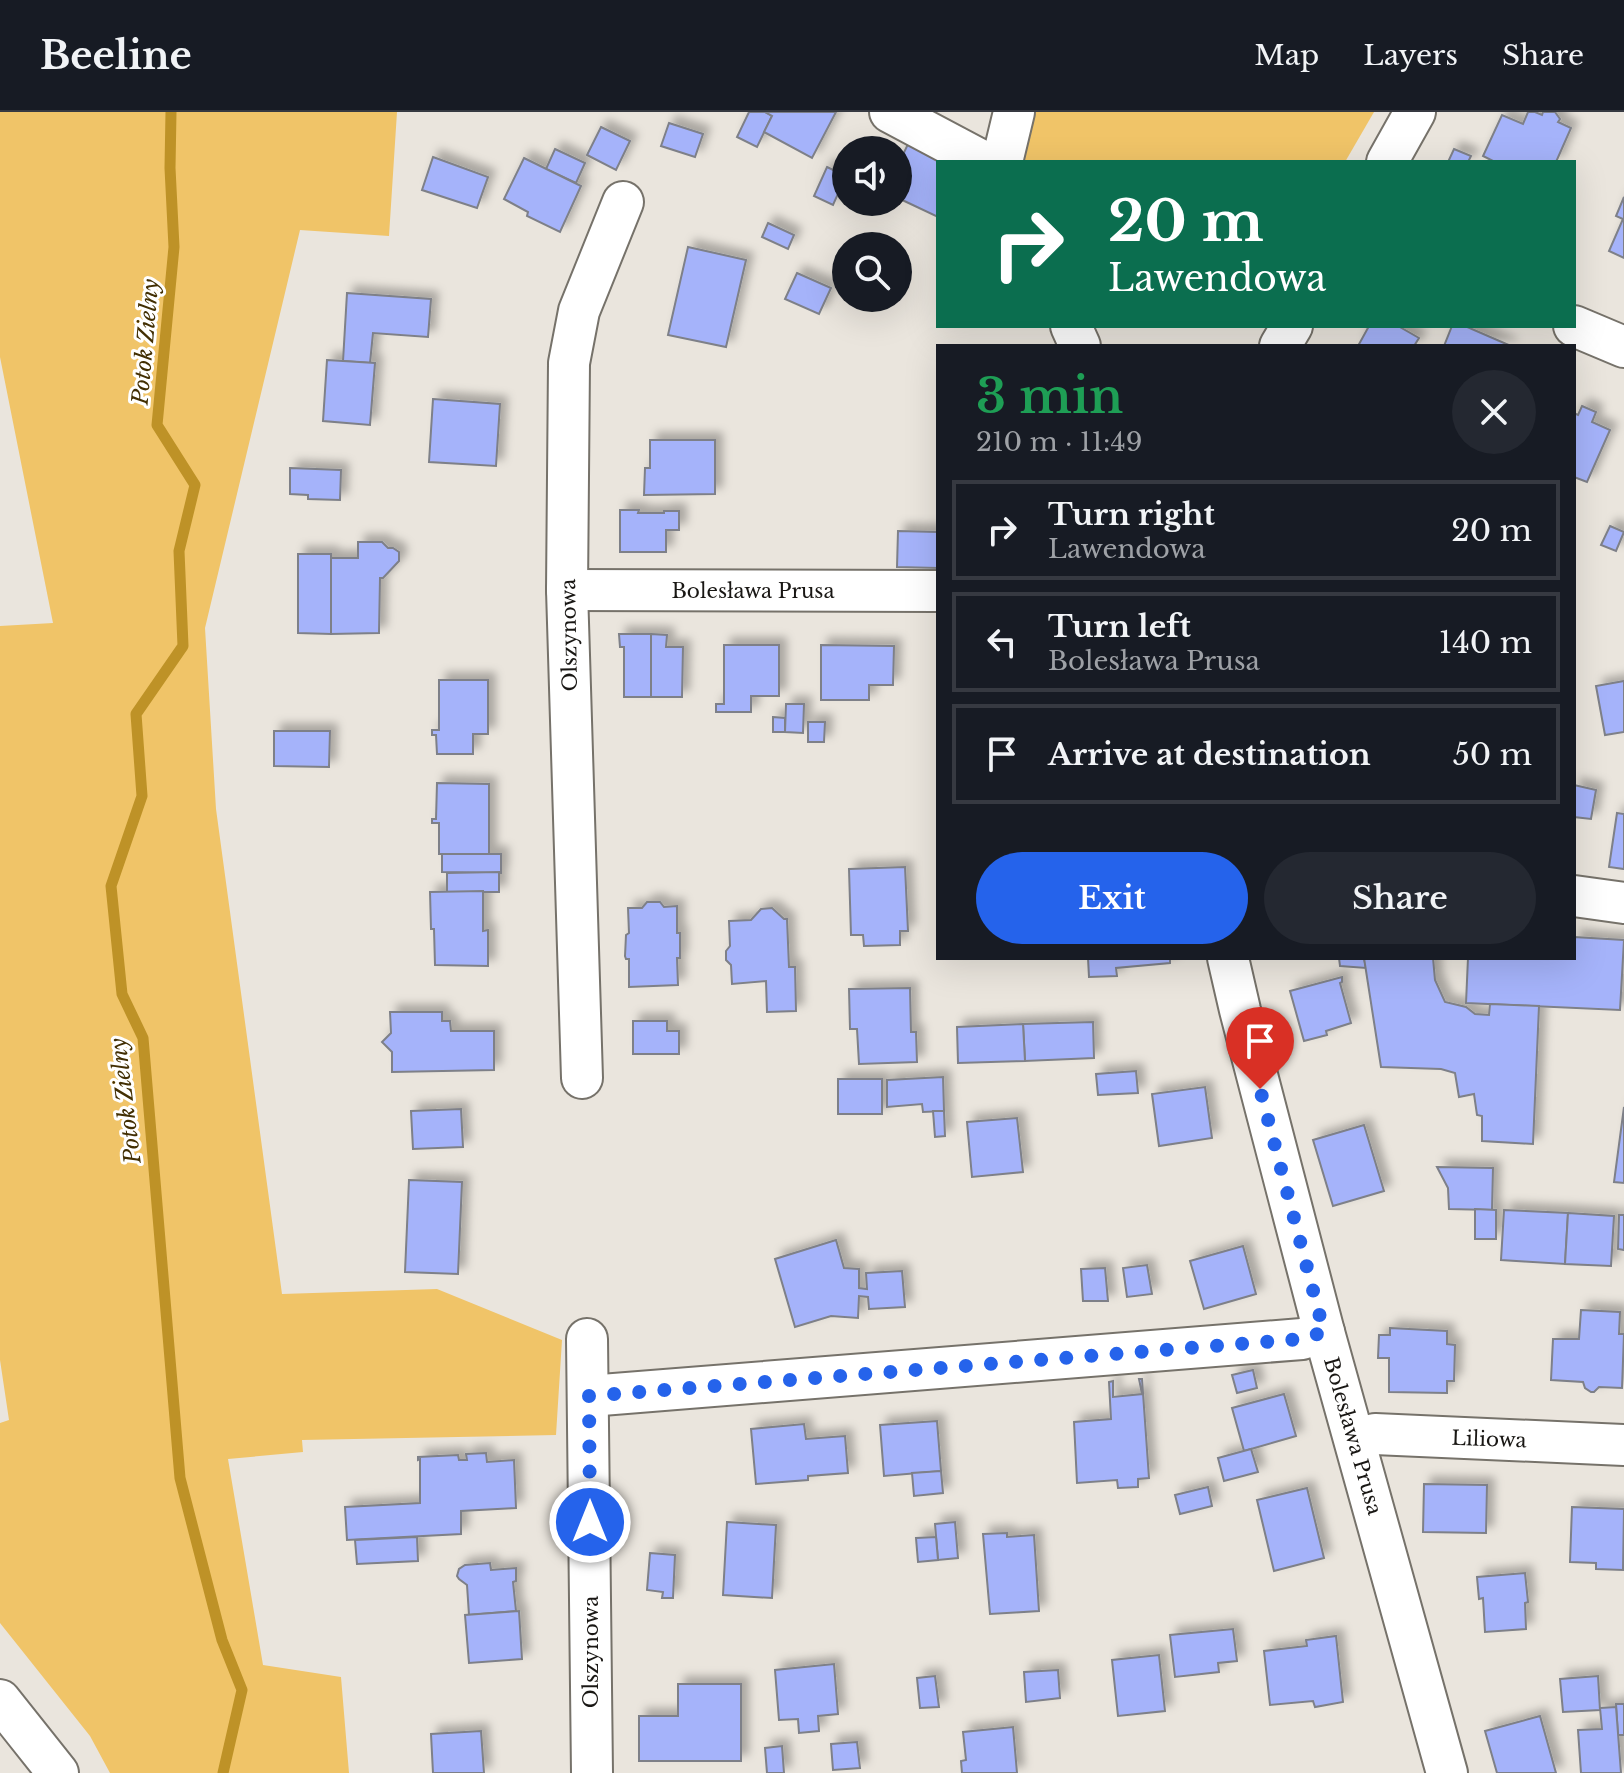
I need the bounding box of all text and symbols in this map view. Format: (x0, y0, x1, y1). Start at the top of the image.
text: Beeline (40, 32, 192, 79)
text: Map (1254, 38, 1319, 73)
text: Layers (1363, 38, 1458, 73)
text: Share (1502, 38, 1584, 73)
map controls (832, 136, 912, 312)
button: sound (832, 136, 912, 216)
text: 20 m (1108, 187, 1264, 256)
icon: right (976, 192, 1080, 296)
button: search (832, 232, 912, 312)
text: Lawendowa (1108, 256, 1326, 301)
water label: Potok Zielny (126, 277, 165, 407)
text: 3 min (976, 366, 1123, 426)
button: close (1452, 370, 1536, 454)
text: 210 m · 11:49 (976, 426, 1142, 458)
text: Turn right (1048, 496, 1215, 533)
icon: right (980, 508, 1024, 552)
text: 20 m (1451, 512, 1532, 549)
text: Lawendowa (1048, 533, 1206, 565)
street label: Olszynowa (556, 578, 582, 691)
street label: Bolesława Prusa (672, 579, 835, 603)
text: Turn left (1048, 608, 1191, 645)
icon: left (980, 620, 1024, 664)
text: 140 m (1439, 624, 1532, 661)
text: Bolesława Prusa (1048, 645, 1260, 677)
icon: arrive (980, 732, 1024, 776)
text: Arrive at destination (1048, 736, 1371, 773)
text: 50 m (1453, 736, 1532, 773)
button: Exit (976, 852, 1248, 944)
button: Share (1264, 852, 1536, 944)
pin (1226, 1007, 1294, 1089)
icon: arrive (1238, 1019, 1282, 1063)
water label: Potok Zielny (104, 1036, 147, 1166)
street label: Bolesława Prusa (1319, 1354, 1387, 1519)
street label: Liliowa (1451, 1426, 1528, 1452)
position arrow (548, 1480, 632, 1564)
street label: Olszynowa (579, 1595, 603, 1708)

